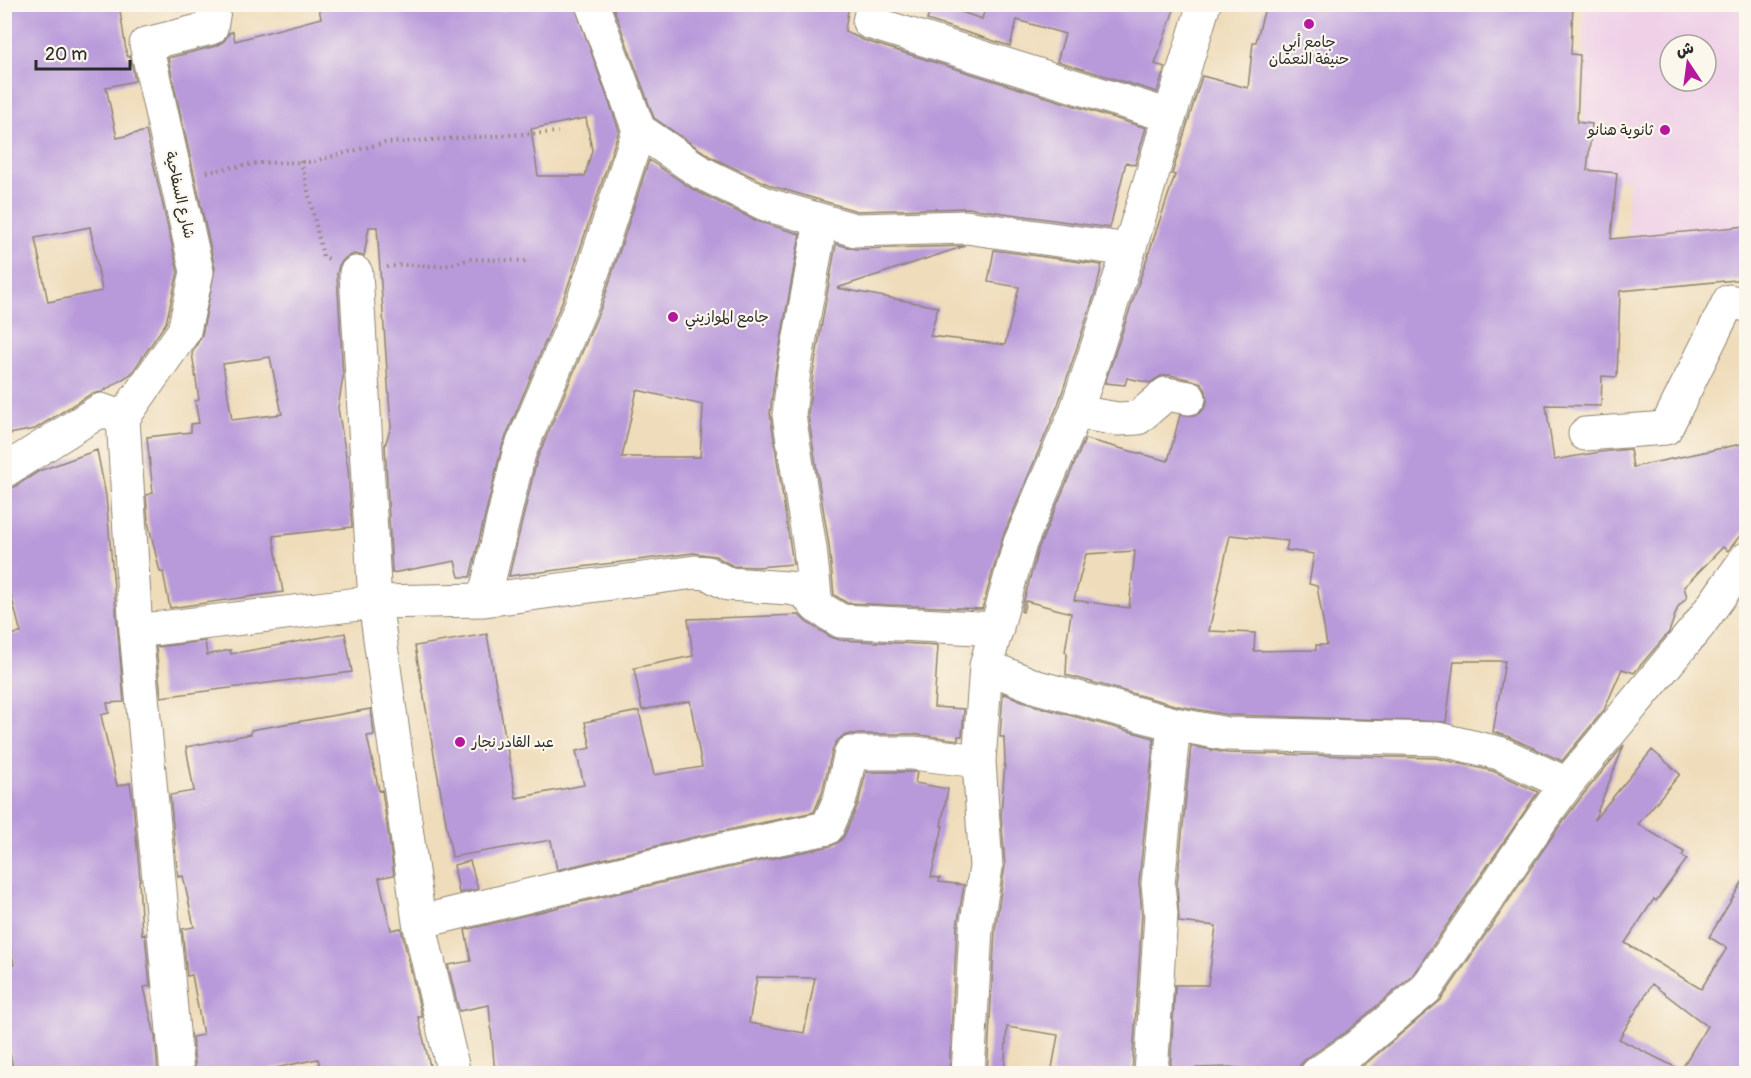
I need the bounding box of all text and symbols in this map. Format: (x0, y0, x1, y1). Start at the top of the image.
marker: جامع أبي حنيفة النعمان (1302, 17, 1316, 31)
scale bar (36, 33, 130, 71)
place label: جامع أبي حنيفة النعمان (1269, 33, 1349, 69)
north arrow (1658, 33, 1718, 93)
text: ش (1674, 38, 1696, 61)
text: 20 m (45, 43, 87, 66)
place label: ثانوية هنانو (1587, 121, 1654, 140)
marker: ثانوية هنانو (1658, 123, 1672, 137)
street label: شارع السفاحية (160, 150, 199, 241)
place label: جامع الموازيني (685, 308, 769, 330)
marker: جامع الموازيني (666, 310, 680, 324)
place label: عبد القادر نجار (471, 733, 554, 752)
marker: عبد القادر نجار (453, 735, 467, 749)

